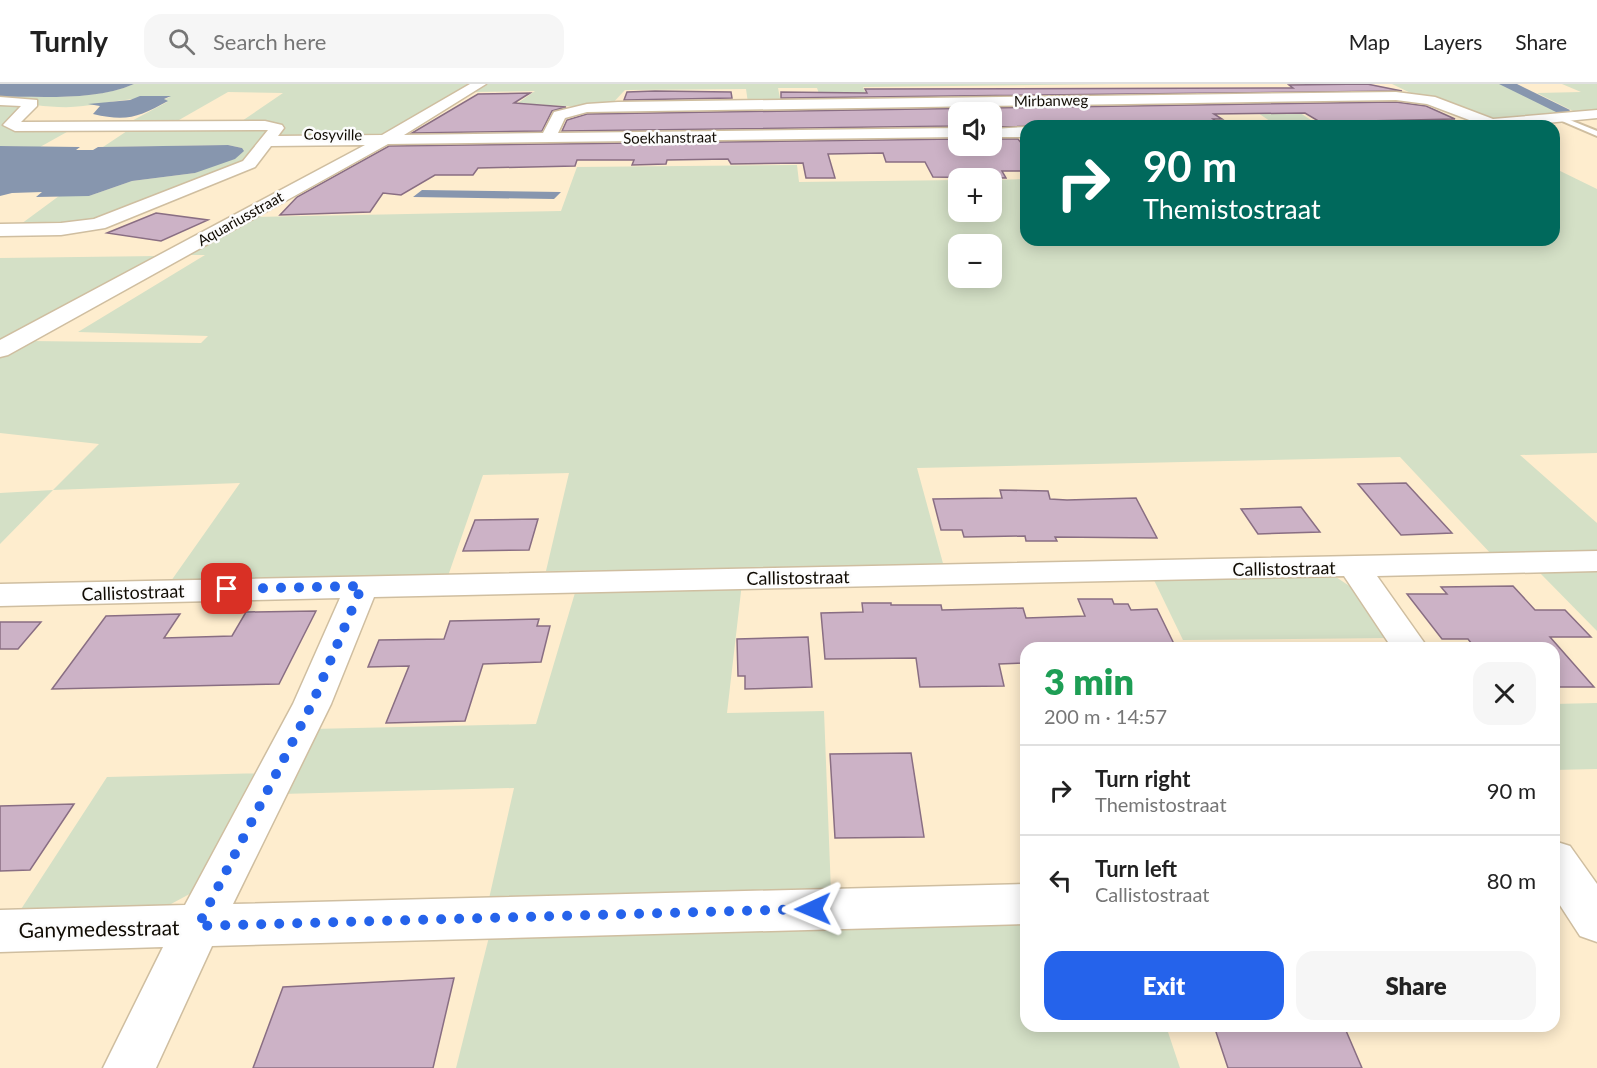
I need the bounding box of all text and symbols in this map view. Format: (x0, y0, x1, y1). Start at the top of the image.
search box (144, 14, 564, 68)
text: Turnly (30, 24, 108, 58)
icon: search (165, 25, 198, 58)
text: Search here (213, 28, 326, 55)
text: Map (1349, 29, 1390, 54)
text: Layers (1423, 29, 1482, 54)
text: Share (1515, 29, 1567, 54)
street label: Mirbanweg (1014, 90, 1089, 110)
map controls (948, 102, 1002, 288)
button: sound (948, 102, 1002, 156)
street label: Cosyville (303, 124, 363, 144)
street label: Soekhanstraat (623, 127, 718, 147)
text: 90 m (1143, 141, 1237, 191)
icon: right (1044, 144, 1122, 222)
button: + (948, 168, 1002, 222)
street label: Aquariusstraat (194, 187, 287, 249)
text: Themistostraat (1143, 192, 1321, 225)
button: − (948, 234, 1002, 288)
street label: Callistostraat (1232, 556, 1336, 580)
pin (201, 563, 252, 614)
street label: Callistostraat (746, 565, 850, 589)
icon: arrive (210, 572, 243, 605)
street label: Callistostraat (81, 579, 185, 605)
text: 3 min (1044, 659, 1134, 703)
button: close (1473, 662, 1536, 725)
text: 200 m · 14:57 (1044, 704, 1167, 728)
text: Turn right (1095, 765, 1190, 792)
icon: right (1044, 774, 1077, 807)
text: 90 m (1487, 777, 1536, 804)
text: Themistostraat (1095, 792, 1227, 816)
text: Turn left (1095, 855, 1177, 882)
icon: left (1044, 864, 1077, 897)
text: 80 m (1487, 867, 1536, 894)
position arrow (781, 877, 845, 941)
text: Callistostraat (1095, 882, 1210, 906)
street label: Ganymedesstraat (18, 914, 180, 942)
button: Exit (1044, 951, 1284, 1020)
button: Share (1296, 951, 1536, 1020)

